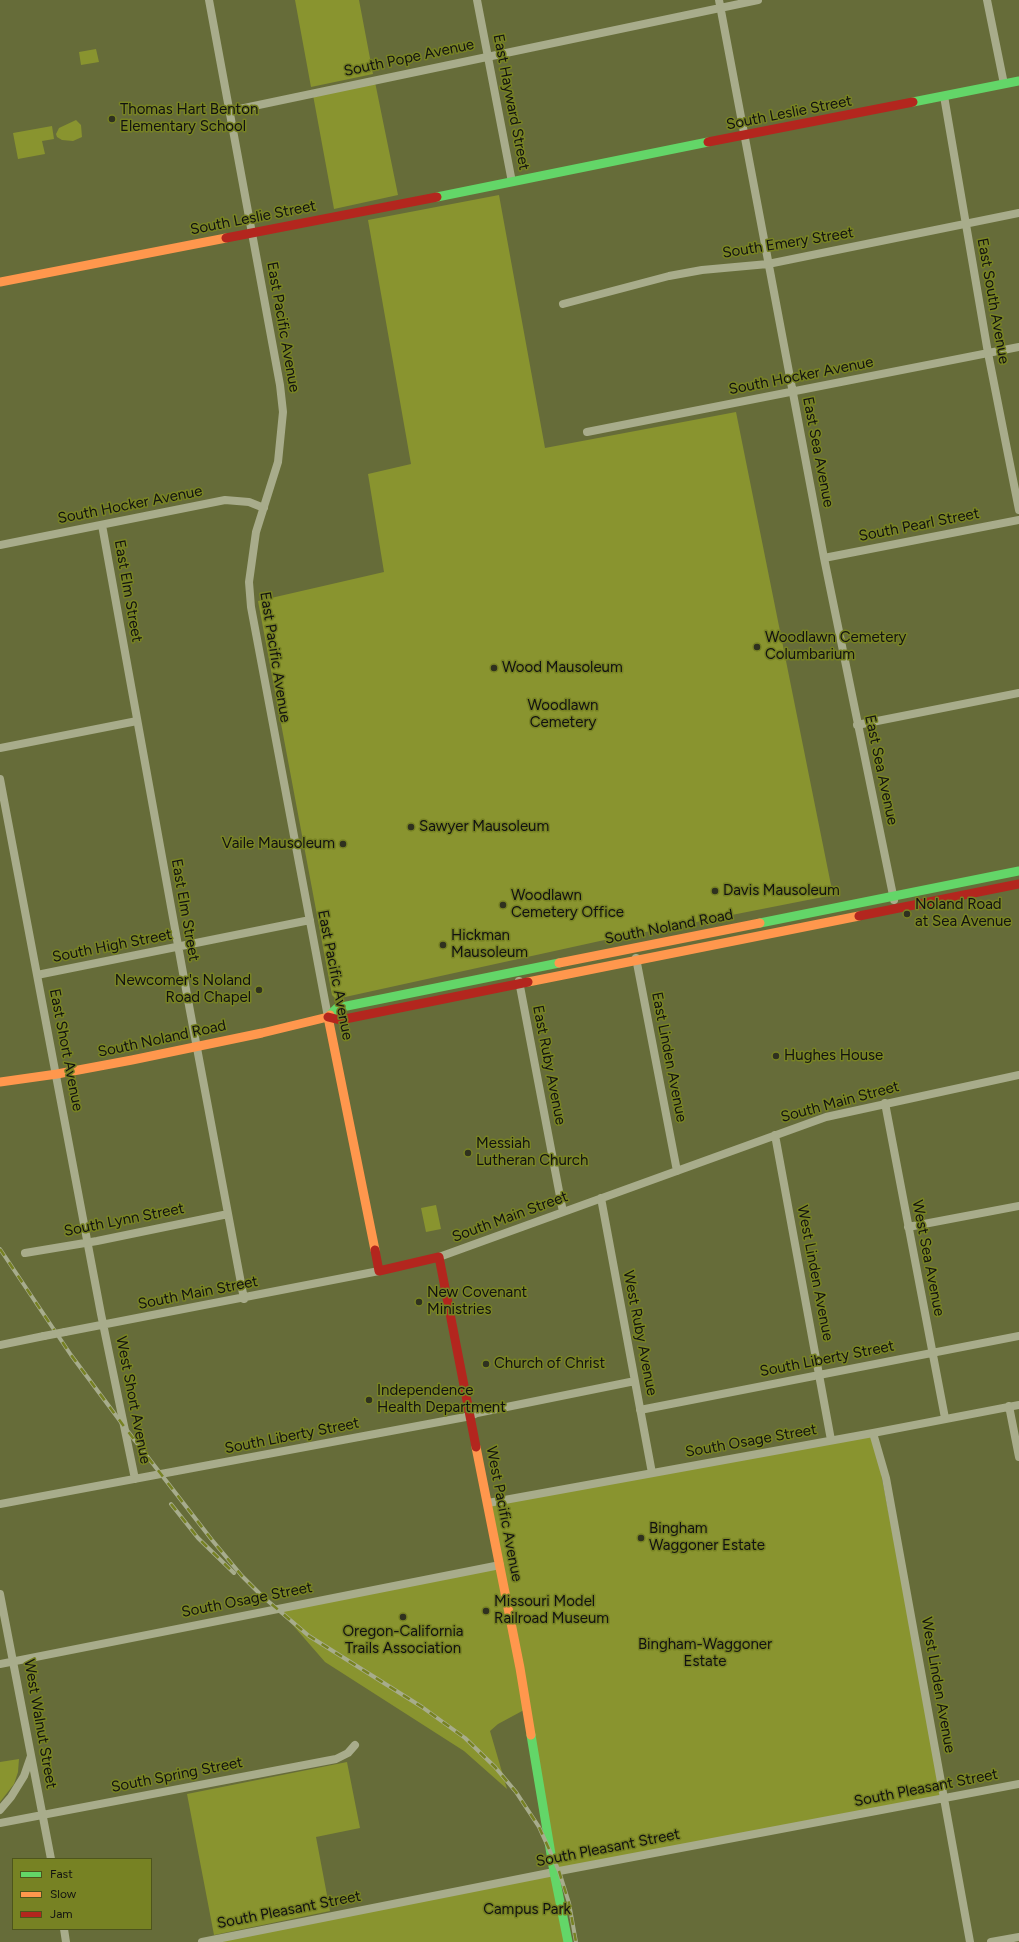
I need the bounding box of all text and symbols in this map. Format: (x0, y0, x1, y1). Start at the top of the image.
street label: East Hayward Street (489, 32, 533, 172)
street label: South Pope Avenue (342, 35, 476, 81)
street label: South Leslie Street (725, 92, 853, 134)
place label: Thomas Hart Benton Elementary School (120, 101, 258, 136)
marker: Thomas Hart Benton Elementary School (107, 114, 117, 124)
street label: South Leslie Street (189, 197, 317, 239)
street label: South Emery Street (721, 224, 855, 262)
street label: East South Avenue (973, 237, 1013, 365)
street label: East Pacific Avenue (263, 260, 303, 394)
street label: South Hocker Avenue (727, 353, 875, 399)
street label: East Sea Avenue (798, 395, 838, 509)
street label: South Hocker Avenue (56, 482, 204, 528)
street label: South Pearl Street (857, 504, 981, 546)
street label: East Elm Street (110, 538, 146, 644)
street label: East Pacific Avenue (256, 590, 294, 724)
place label: Woodlawn Cemetery Columbarium (765, 629, 906, 664)
marker: Woodlawn Cemetery Columbarium (752, 642, 762, 652)
place label: Wood Mausoleum (502, 659, 623, 677)
marker: Wood Mausoleum (489, 663, 499, 673)
park label: Woodlawn Cemetery (528, 697, 598, 732)
street label: East Sea Avenue (861, 713, 901, 827)
place label: Sawyer Mausoleum (419, 818, 549, 836)
marker: Sawyer Mausoleum (406, 822, 416, 832)
place label: Vaile Mausoleum (222, 835, 335, 853)
marker: Vaile Mausoleum (338, 839, 348, 849)
street label: East Elm Street (167, 857, 203, 963)
place label: Davis Mausoleum (723, 882, 840, 900)
marker: Davis Mausoleum (710, 886, 720, 896)
place label: Woodlawn Cemetery Office (511, 887, 624, 922)
place label: Noland Road at Sea Avenue (915, 896, 1012, 931)
marker: Woodlawn Cemetery Office (498, 900, 508, 910)
street label: South Noland Road (603, 906, 735, 948)
street label: East Pacific Avenue (314, 908, 356, 1042)
marker: Noland Road at Sea Avenue (902, 909, 912, 919)
street label: South High Street (51, 926, 173, 966)
place label: Hickman Mausoleum (451, 927, 528, 962)
marker: Hickman Mausoleum (438, 940, 448, 950)
place label: Newcomer's Noland Road Chapel (115, 972, 251, 1007)
marker: Newcomer's Noland Road Chapel (254, 985, 264, 995)
street label: East Short Avenue (45, 987, 87, 1113)
street label: East Linden Avenue (648, 990, 690, 1124)
street label: East Ruby Avenue (529, 1004, 569, 1126)
street label: South Noland Road (96, 1017, 228, 1061)
place label: Hughes House (784, 1047, 883, 1065)
marker: Hughes House (771, 1051, 781, 1061)
street label: South Main Street (779, 1078, 901, 1126)
place label: Messiah Lutheran Church (476, 1135, 588, 1170)
marker: Messiah Lutheran Church (463, 1148, 473, 1158)
street label: South Main Street (450, 1188, 570, 1246)
street label: West Sea Avenue (908, 1198, 948, 1318)
street label: South Lynn Street (62, 1200, 186, 1240)
street label: West Linden Avenue (793, 1204, 837, 1342)
street label: West Ruby Avenue (619, 1269, 661, 1397)
street label: South Main Street (136, 1273, 260, 1313)
place label: New Covenant Ministries (427, 1284, 527, 1319)
marker: New Covenant Ministries (414, 1297, 424, 1307)
street label: West Short Avenue (112, 1335, 154, 1465)
street label: South Liberty Street (758, 1337, 896, 1381)
place label: Church of Christ (494, 1355, 605, 1373)
marker: Church of Christ (481, 1359, 491, 1369)
place label: Independence Health Department (377, 1382, 506, 1417)
marker: Independence Health Department (364, 1395, 374, 1405)
street label: South Liberty Street (223, 1414, 361, 1458)
street label: South Osage Street (684, 1421, 818, 1461)
street label: West Pacific Avenue (482, 1445, 526, 1583)
place label: Bingham Waggoner Estate (649, 1520, 765, 1555)
marker: Bingham Waggoner Estate (636, 1533, 646, 1543)
street label: South Osage Street (180, 1578, 314, 1622)
place label: Missouri Model Railroad Museum (494, 1593, 609, 1628)
marker: Missouri Model Railroad Museum (481, 1606, 491, 1616)
marker: Oregon-California Trails Association (398, 1612, 408, 1622)
street label: West Linden Avenue (917, 1616, 959, 1754)
place label: Oregon-California Trails Association (342, 1623, 464, 1658)
park label: Bingham-Waggoner Estate (638, 1636, 772, 1671)
street label: West Walnut Street (20, 1658, 60, 1790)
street label: South Spring Street (110, 1753, 244, 1797)
street label: South Pleasant Street (853, 1765, 999, 1811)
street label: South Pleasant Street (535, 1825, 681, 1871)
legend (12, 1858, 152, 1930)
text: Fast (50, 1867, 73, 1881)
text: Slow (50, 1887, 76, 1901)
street label: South Pleasant Street (216, 1887, 362, 1933)
park label: Campus Park (483, 1901, 571, 1919)
text: Jam (50, 1907, 73, 1921)

